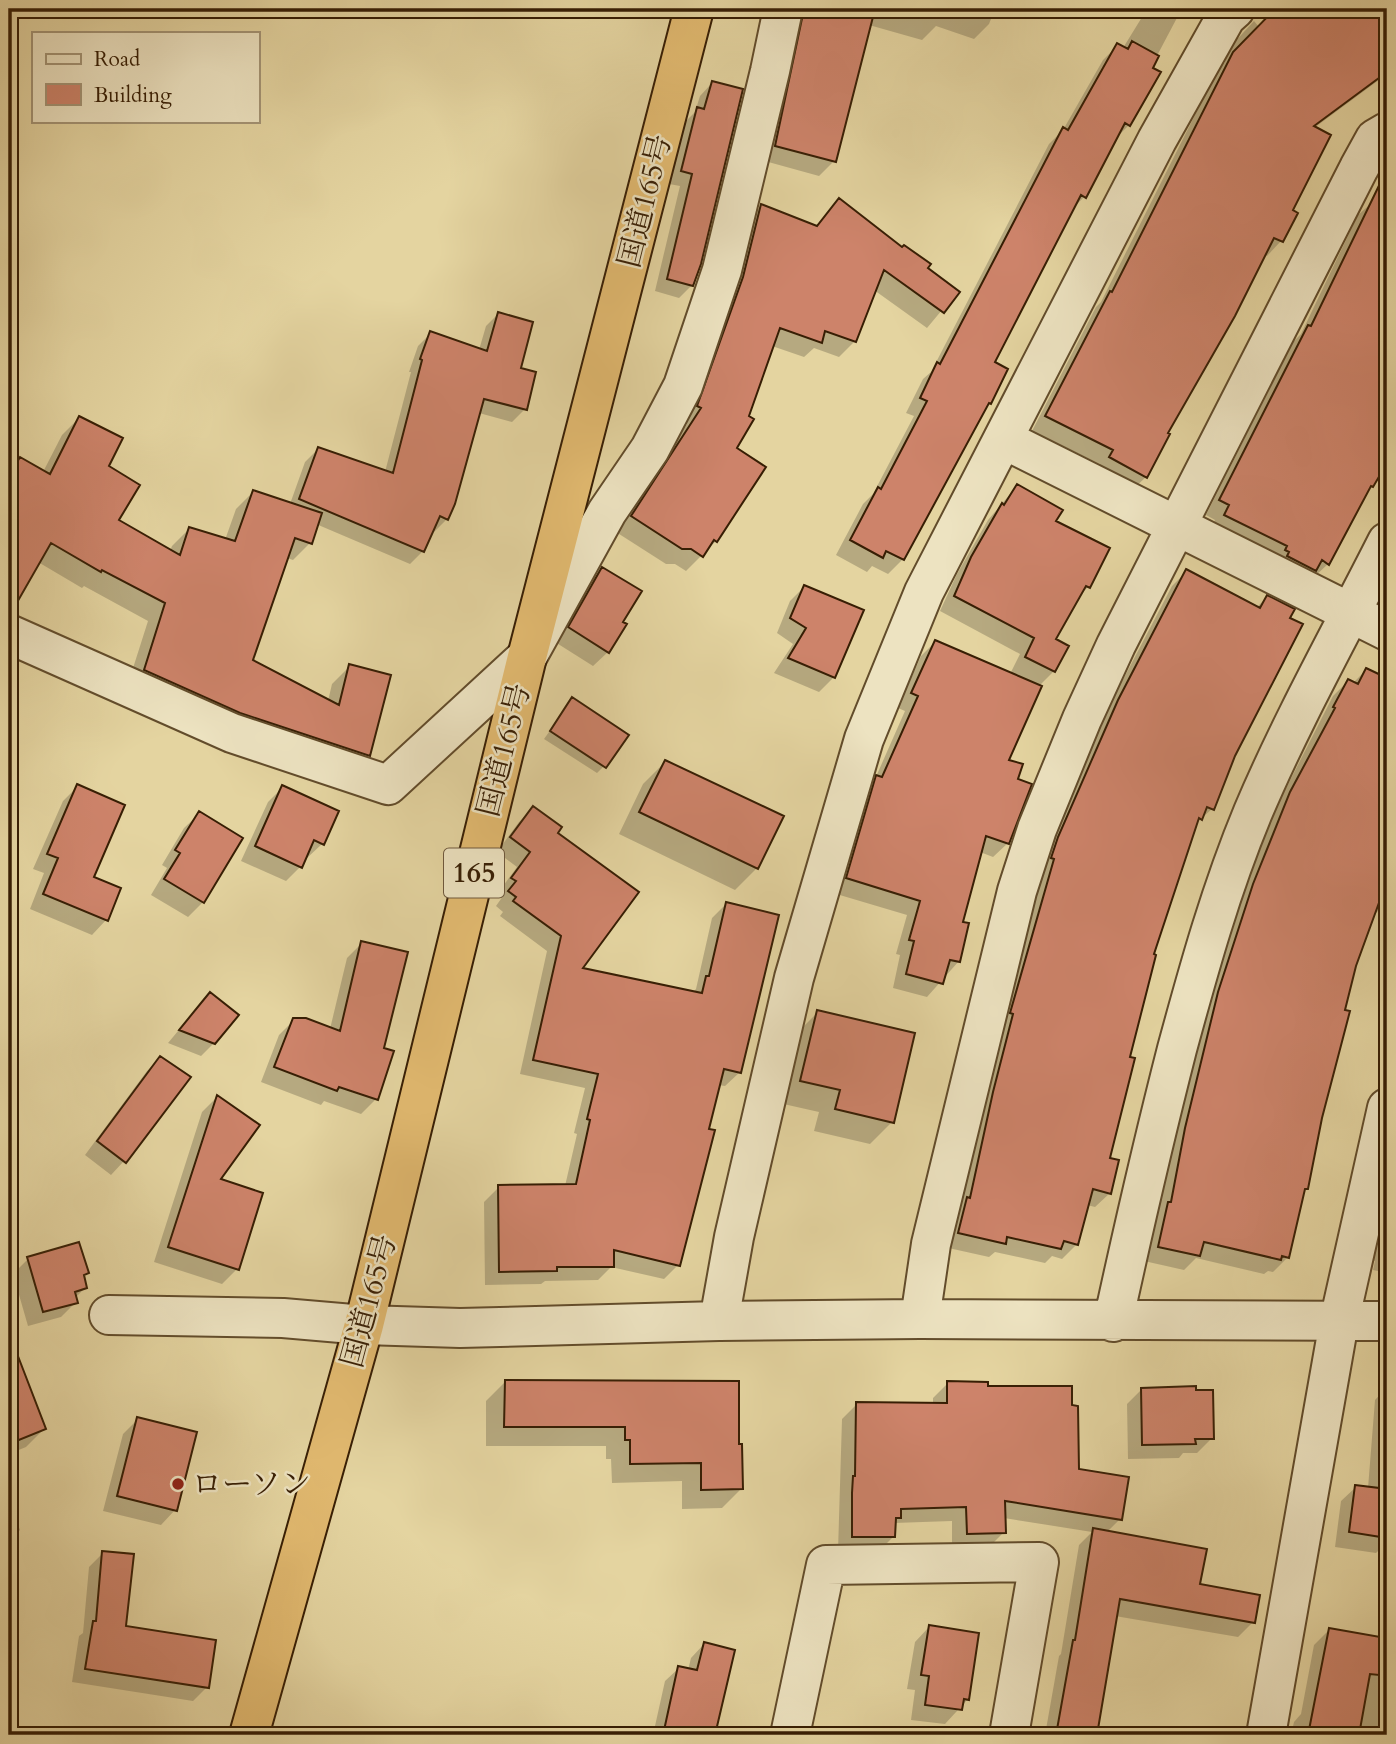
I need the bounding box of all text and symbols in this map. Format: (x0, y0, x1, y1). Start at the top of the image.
legend (32, 32, 259, 122)
text: Road (94, 45, 140, 74)
text: Building (94, 81, 172, 110)
street label: 国道165号 (609, 130, 681, 272)
street label: 国道165号 (468, 679, 540, 821)
road number: 165 (444, 848, 504, 898)
street label: 国道165号 (332, 1230, 406, 1372)
place label: ローソン (192, 1464, 311, 1505)
marker: ローソン (170, 1476, 186, 1492)

